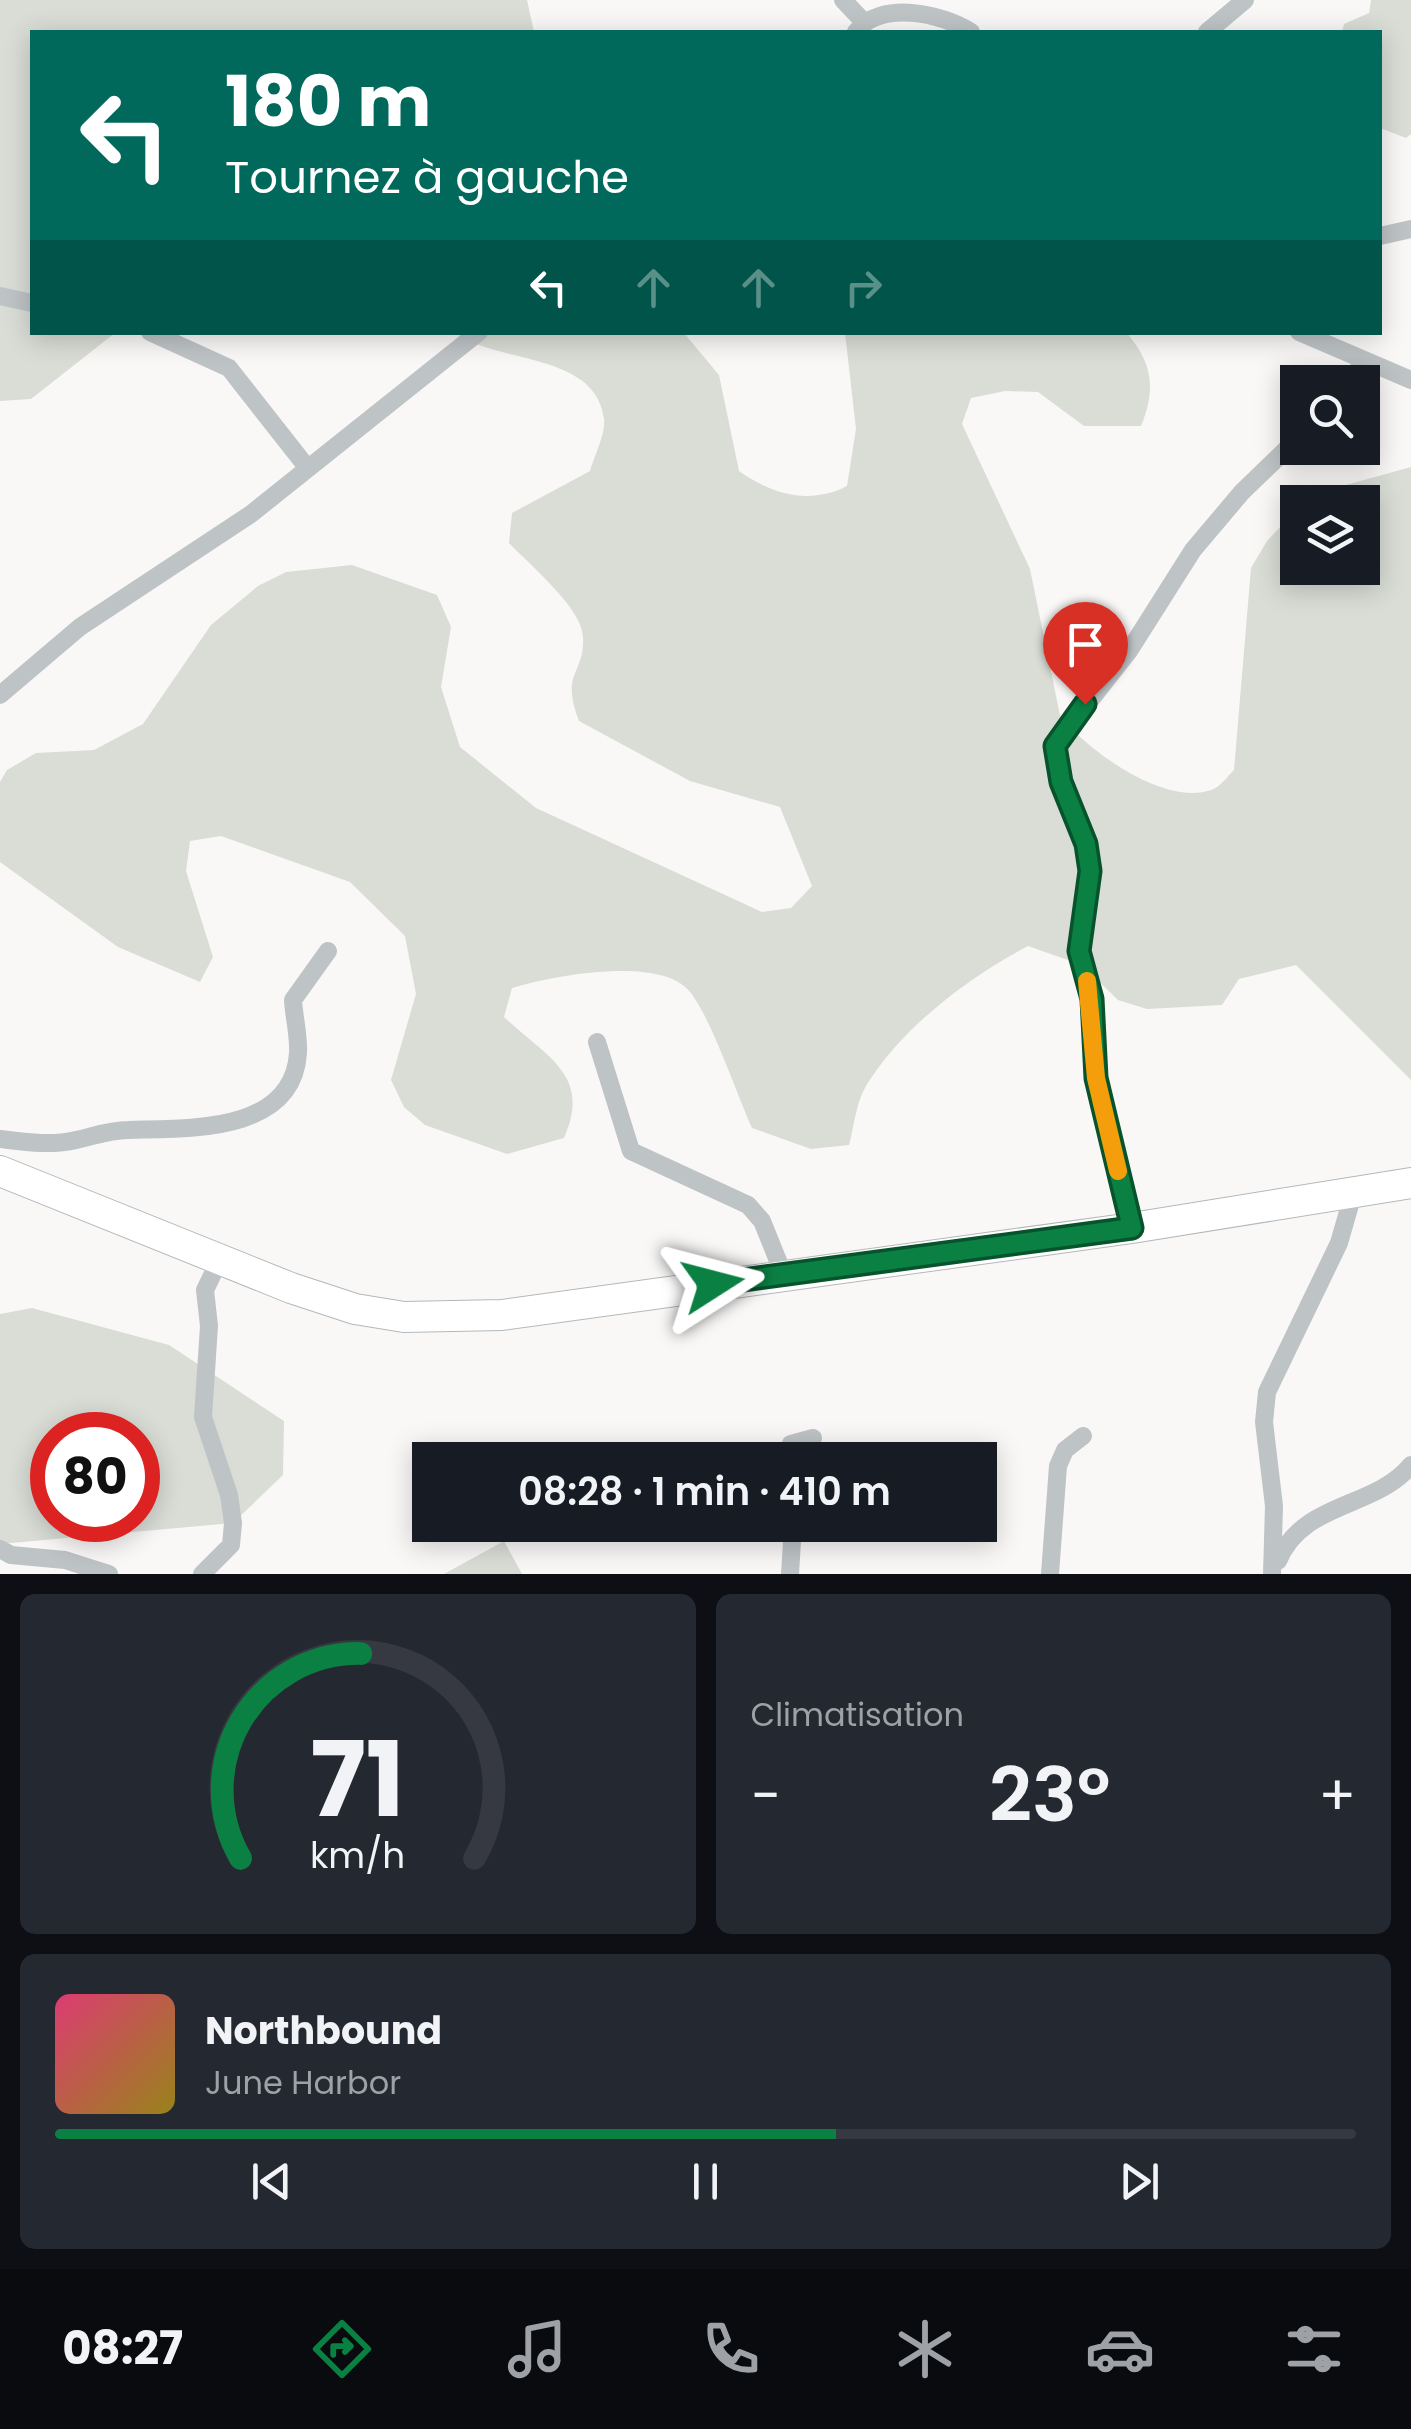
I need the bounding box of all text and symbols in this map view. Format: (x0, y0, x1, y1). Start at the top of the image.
text: 180 m (225, 52, 431, 151)
icon: left (60, 70, 190, 200)
text: Tournez à gauche (225, 146, 629, 209)
icon: left (521, 260, 576, 315)
icon: ahead (626, 260, 681, 315)
icon: ahead (731, 260, 786, 315)
icon: right (836, 260, 891, 315)
map controls (1280, 365, 1380, 585)
button: search (1280, 365, 1380, 465)
button: layers (1280, 485, 1380, 585)
pin (1043, 602, 1128, 705)
icon: arrive (1058, 617, 1113, 672)
position arrow (661, 1232, 765, 1336)
speed limit sign: 80 (30, 1412, 160, 1542)
text: 08:28 · 1 min · 410 m (518, 1465, 891, 1518)
text: Climatisation (751, 1692, 964, 1737)
text: 71 (310, 1707, 405, 1852)
text: 23° (989, 1742, 1110, 1847)
text: − (751, 1757, 781, 1834)
text: + (1318, 1757, 1356, 1834)
text: km/h (310, 1830, 405, 1881)
text: Northbound (205, 2004, 442, 2057)
text: June Harbor (205, 2060, 401, 2105)
icon: previous (244, 2154, 299, 2209)
icon: pause (678, 2154, 733, 2209)
icon: next (1112, 2154, 1167, 2209)
icon: directions (307, 2314, 377, 2384)
icon: music (502, 2314, 572, 2384)
icon: phone (696, 2314, 766, 2384)
icon: climate (890, 2314, 960, 2384)
icon: car (1085, 2314, 1155, 2384)
icon: filters (1279, 2314, 1349, 2384)
text: 08:27 (62, 2317, 183, 2380)

